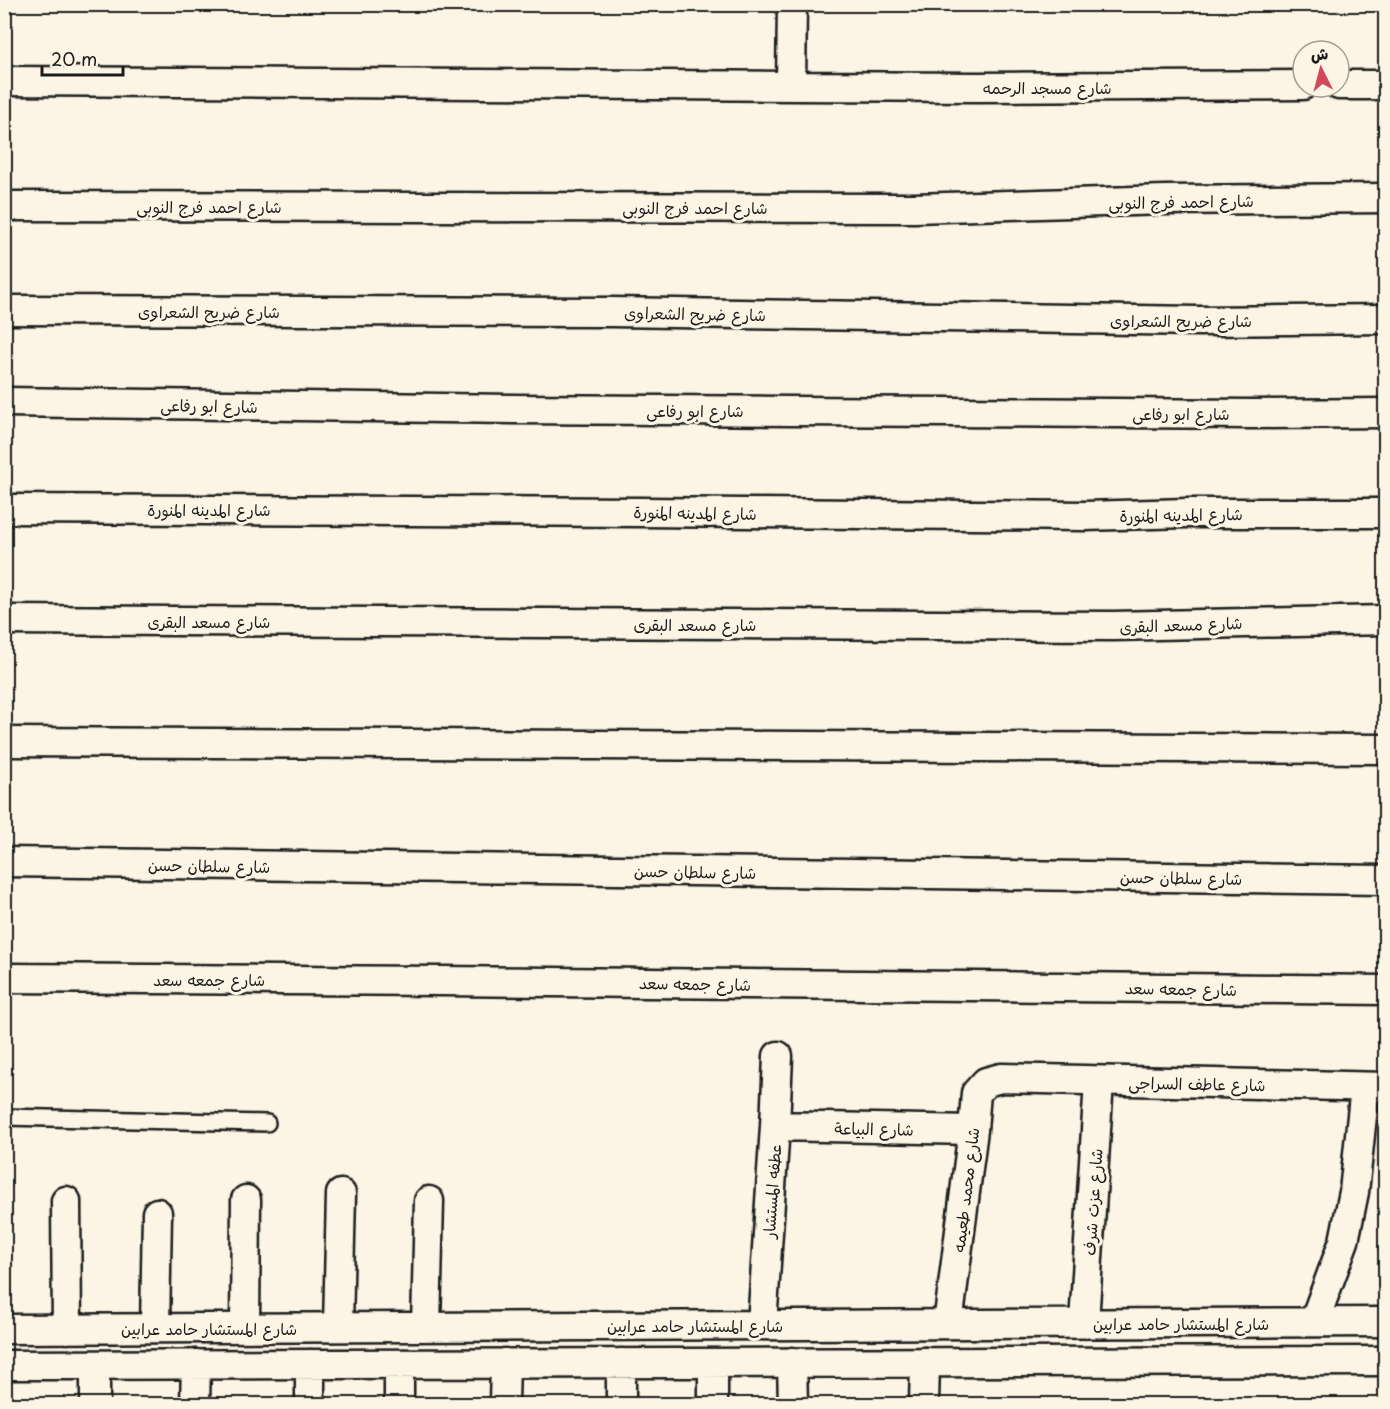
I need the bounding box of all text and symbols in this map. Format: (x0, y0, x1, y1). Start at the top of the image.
scale bar (42, 39, 123, 77)
north arrow (1291, 39, 1351, 99)
text: ش (1309, 40, 1329, 66)
text: 20 m (51, 45, 97, 72)
street label: شارع مسجد الرحمه (982, 75, 1112, 100)
street label: شارع احمد فرج النوبى (1108, 188, 1254, 215)
street label: شارع احمد فرج النوبى (136, 194, 282, 219)
street label: شارع احمد فرج النوبى (622, 195, 768, 220)
street label: شارع ضريح الشعراوى (138, 299, 280, 324)
street label: شارع ضريح الشعراوى (624, 300, 766, 327)
street label: شارع ضريح الشعراوى (1110, 308, 1252, 333)
street label: شارع ابو رفاعى (160, 392, 258, 419)
street label: شارع ابو رفاعى (646, 398, 744, 423)
street label: شارع ابو رفاعى (1132, 401, 1230, 426)
street label: شارع المدينه المنورة (147, 497, 271, 522)
street label: شارع المدينه المنورة (633, 499, 757, 526)
street label: شارع المدينه المنورة (1119, 501, 1243, 528)
street label: شارع مسعد البقرى (148, 609, 270, 634)
street label: شارع مسعد البقرى (1119, 610, 1243, 639)
street label: شارع مسعد البقرى (634, 612, 756, 637)
street label: شارع سلطان حسن (148, 852, 270, 879)
street label: شارع سلطان حسن (634, 858, 756, 885)
street label: شارع سلطان حسن (1120, 864, 1242, 891)
street label: شارع جمعه سعد (153, 967, 265, 992)
street label: شارع جمعه سعد (639, 970, 751, 997)
street label: شارع جمعه سعد (1125, 975, 1237, 1002)
street label: شارع عاطف السراجى (1128, 1070, 1266, 1097)
street label: شارع البياعة (834, 1115, 914, 1142)
street label: شارع محمد طعيمه (945, 1126, 986, 1254)
street label: عطفه المستشار (756, 1143, 786, 1241)
street label: شارع عزت شرف (1076, 1148, 1109, 1257)
street label: شارع المستشار حامد عرابين (1093, 1311, 1269, 1336)
street label: شارع المستشار حامد عرابين (607, 1313, 783, 1338)
street label: شارع المستشار حامد عرابين (121, 1316, 297, 1341)

